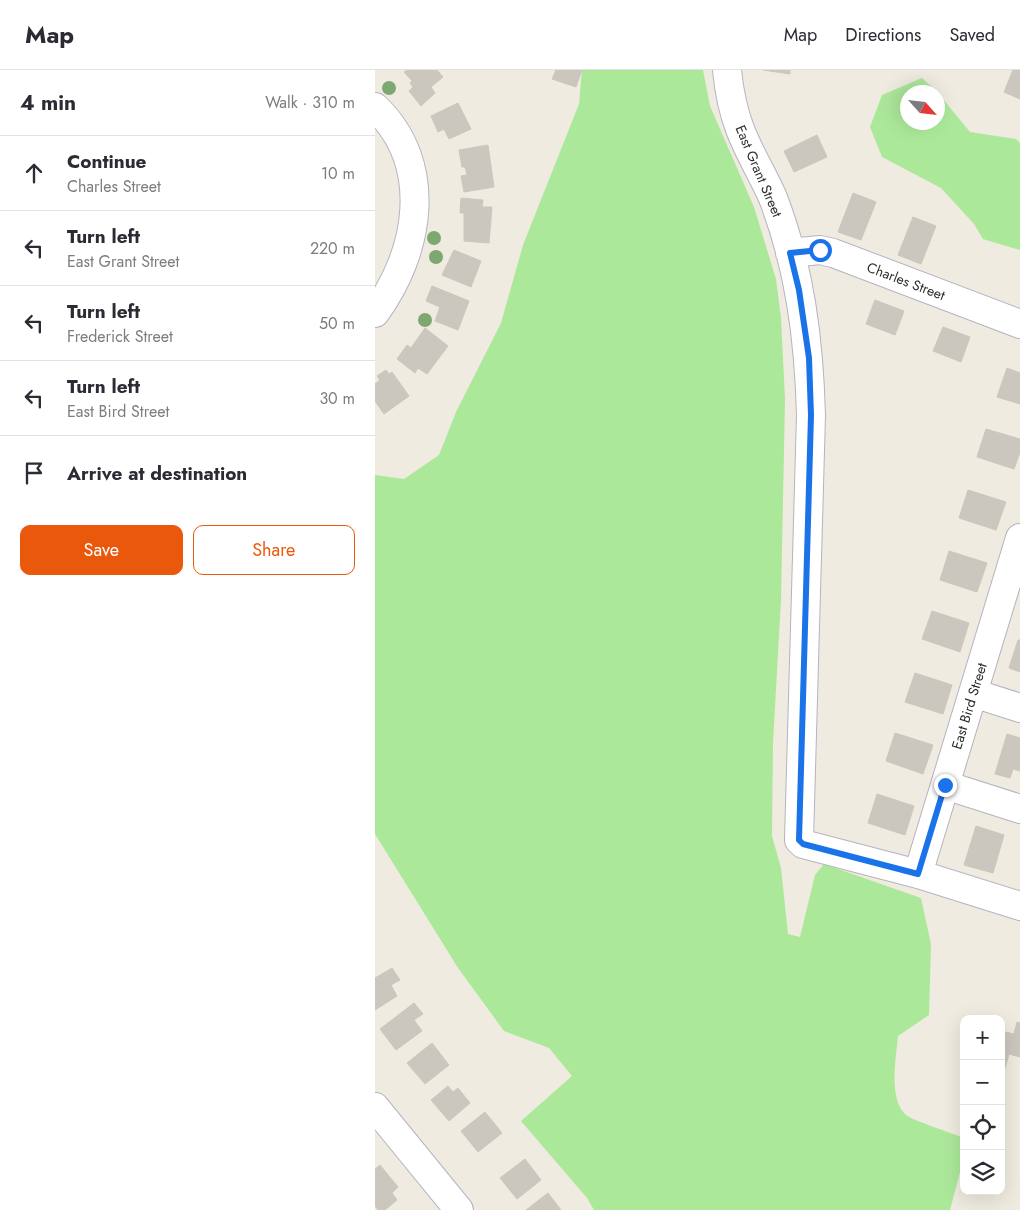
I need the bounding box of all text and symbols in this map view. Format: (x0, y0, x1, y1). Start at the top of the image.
text: Map (25, 17, 74, 52)
text: Map (784, 22, 817, 48)
text: Directions (845, 22, 921, 48)
text: Saved (949, 22, 995, 48)
north arrow (900, 85, 945, 130)
text: 4 min (20, 88, 76, 118)
text: Walk · 310 m (265, 91, 355, 114)
street label: East Grant Street (731, 122, 788, 221)
text: Continue (67, 148, 146, 175)
icon: ahead (20, 159, 48, 187)
text: 10 m (321, 162, 355, 185)
text: Charles Street (67, 175, 161, 198)
text: Turn left (67, 223, 140, 250)
icon: left (20, 234, 48, 262)
text: 220 m (310, 237, 355, 260)
route start (809, 239, 832, 262)
text: East Grant Street (67, 250, 179, 273)
street label: Charles Street (864, 257, 949, 305)
text: Turn left (67, 298, 140, 325)
icon: left (20, 309, 48, 337)
text: 50 m (319, 312, 355, 335)
text: Frederick Street (67, 325, 173, 348)
text: Turn left (67, 373, 140, 400)
icon: left (20, 384, 48, 412)
text: 30 m (319, 387, 355, 410)
text: East Bird Street (67, 400, 169, 423)
icon: arrive (20, 459, 48, 487)
text: Arrive at destination (67, 460, 247, 487)
button: Save (20, 525, 183, 575)
button: Share (193, 525, 355, 575)
street label: East Bird Street (946, 660, 992, 752)
route end (934, 774, 957, 797)
map controls (960, 1015, 1005, 1195)
button: + (960, 1015, 1005, 1060)
button: − (960, 1060, 1005, 1105)
button: locate (960, 1105, 1005, 1150)
button: layers (960, 1150, 1005, 1195)

